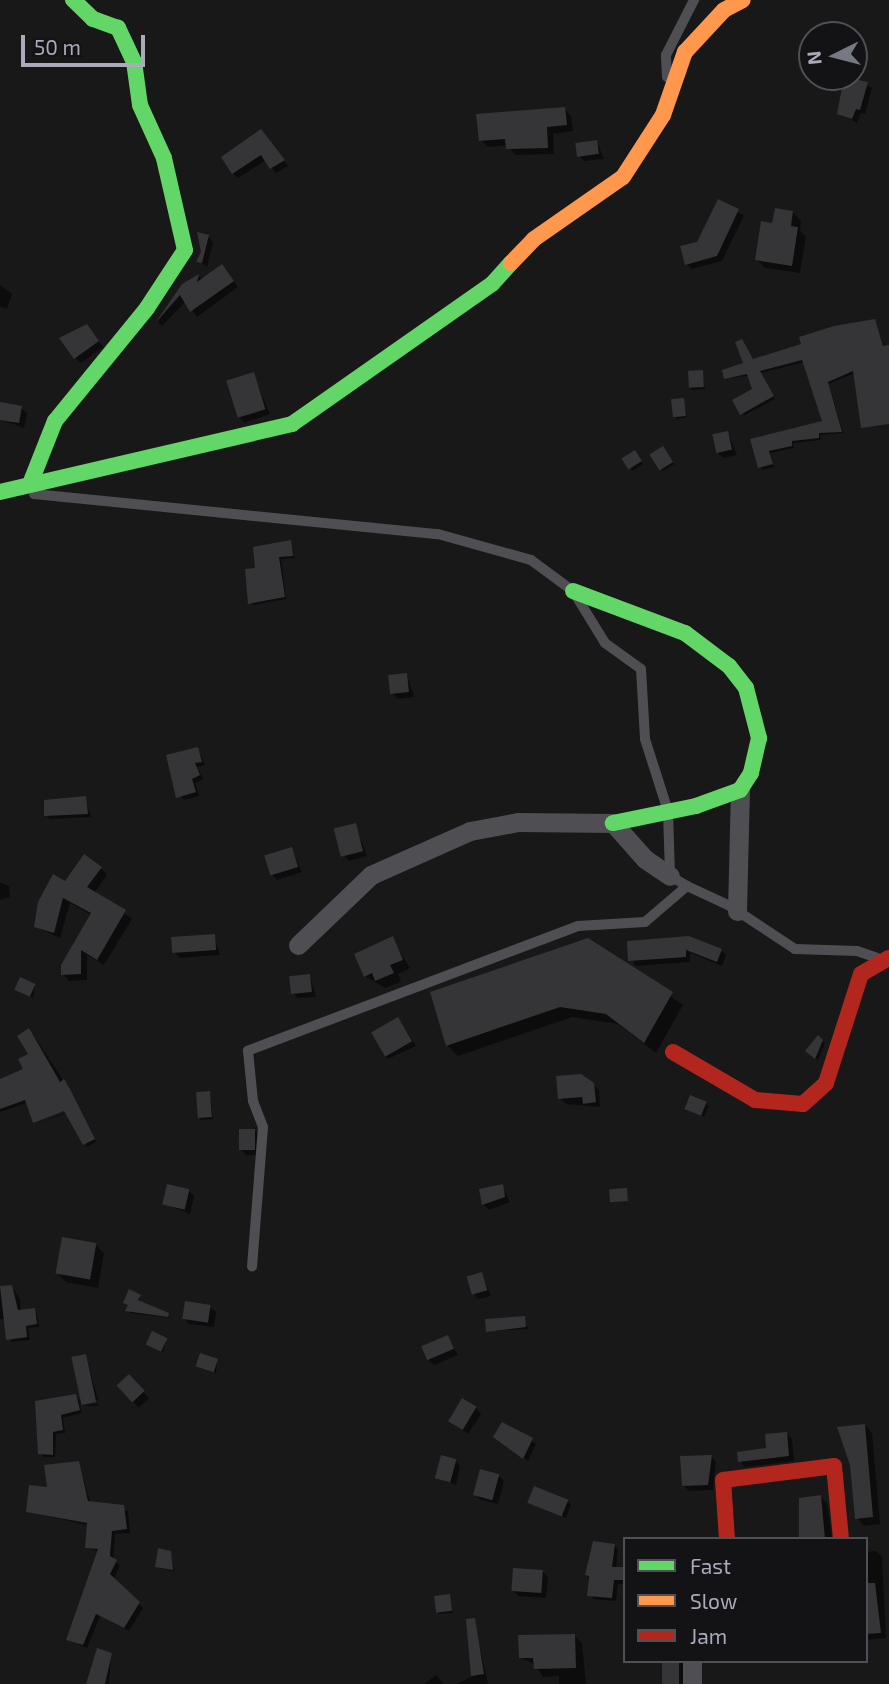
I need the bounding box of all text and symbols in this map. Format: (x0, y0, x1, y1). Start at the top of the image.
scale bar (24, 21, 149, 65)
north arrow (798, 21, 868, 91)
text: 50 m (34, 34, 81, 59)
text: N (801, 50, 826, 66)
legend (623, 1537, 868, 1663)
text: Fast (690, 1553, 731, 1578)
text: Slow (690, 1588, 737, 1613)
text: Jam (690, 1623, 727, 1648)

